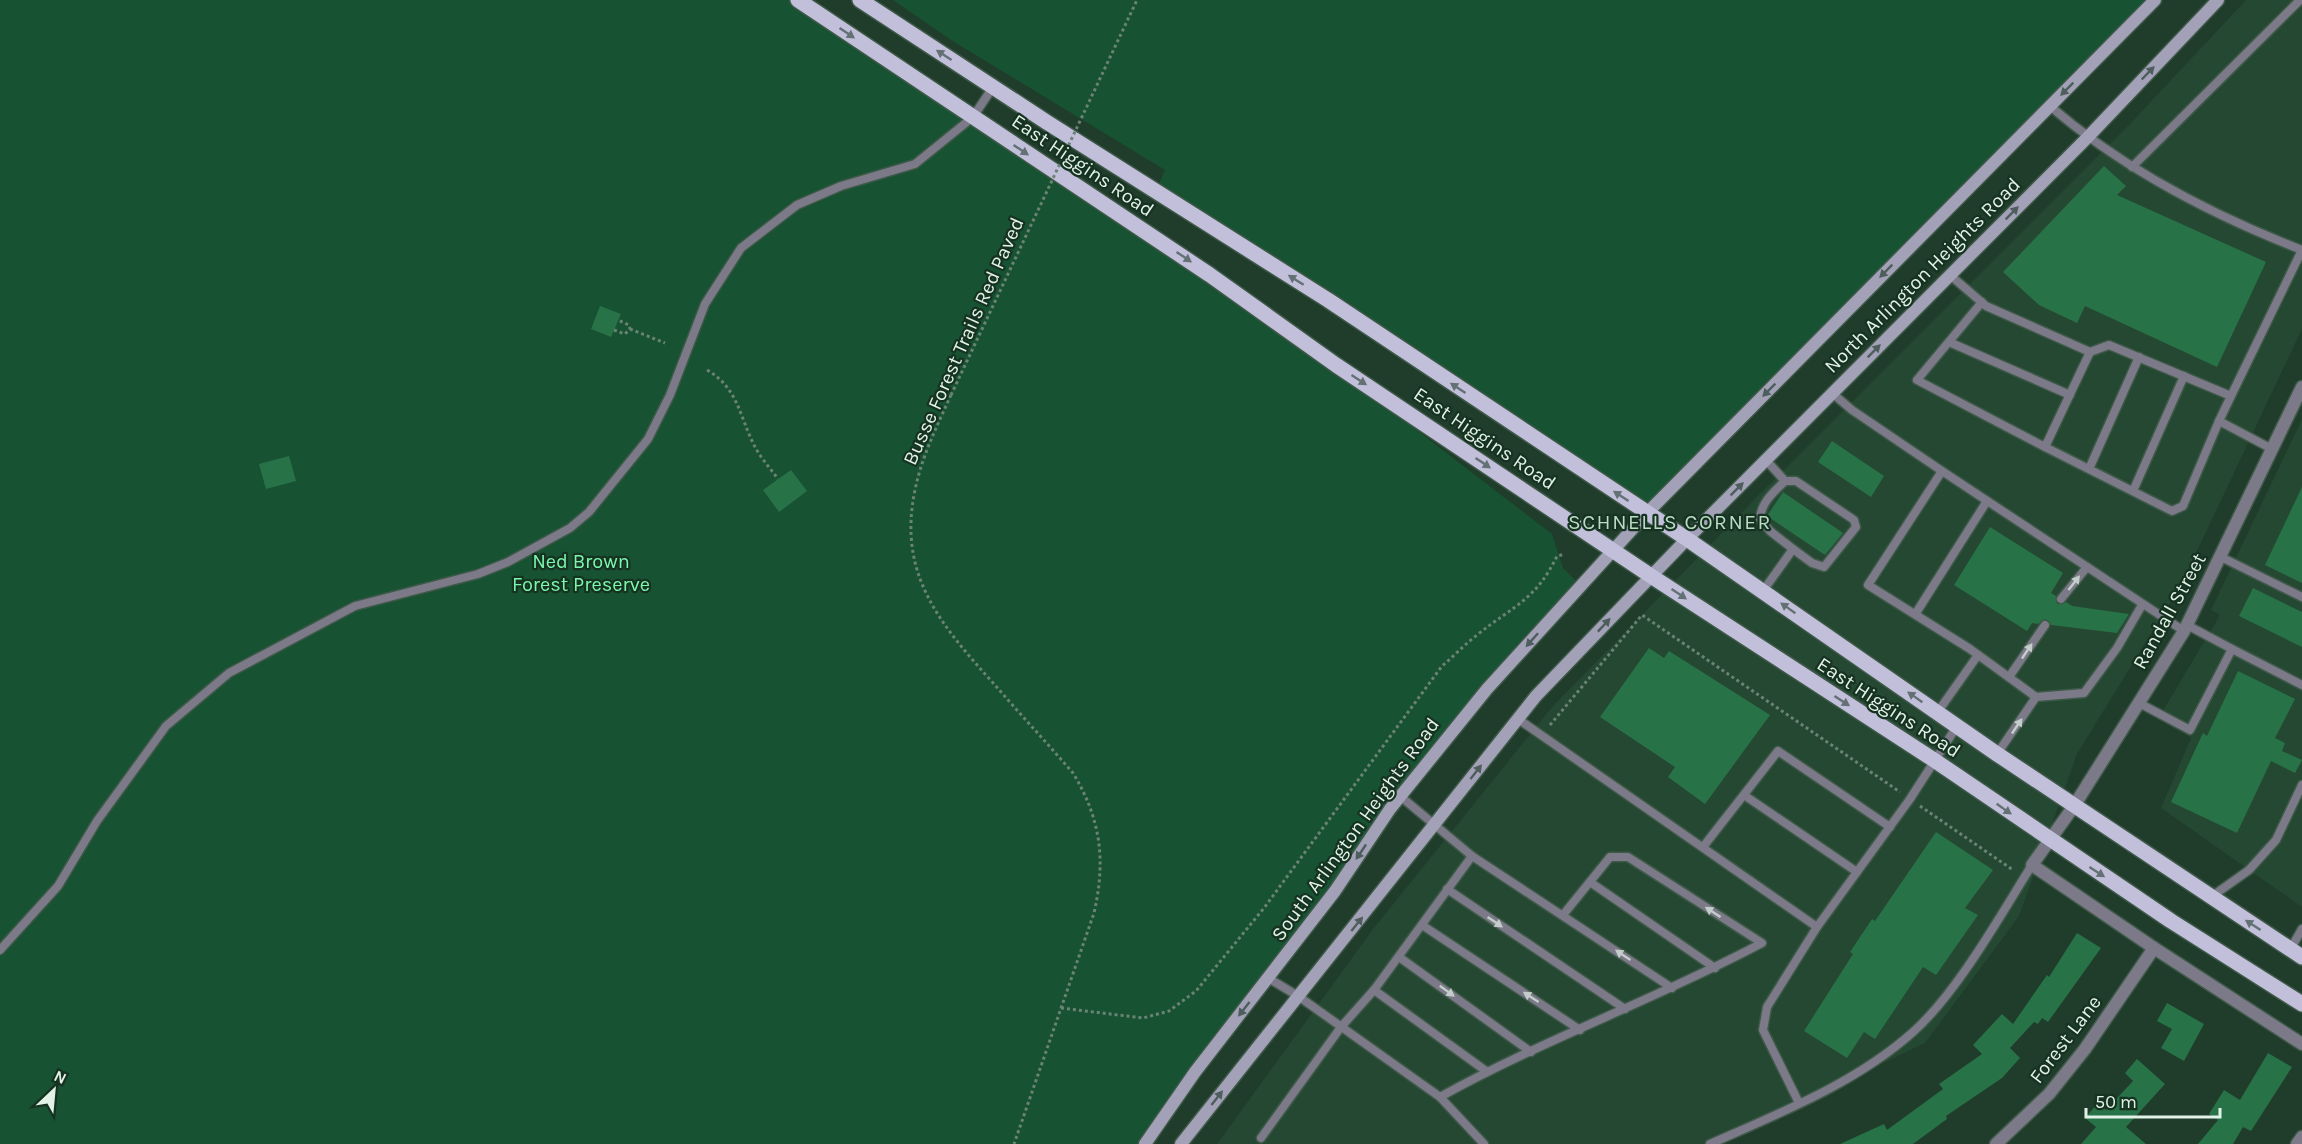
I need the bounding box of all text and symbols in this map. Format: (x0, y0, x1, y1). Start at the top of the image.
one-way arrow (838, 27, 855, 38)
one-way arrow (936, 50, 952, 61)
one-way arrow (2141, 66, 2155, 81)
one-way arrow (2060, 82, 2074, 96)
street label: East Higgins Road (1007, 109, 1158, 221)
one-way arrow (1013, 144, 1030, 155)
street label: North Arlington Heights Road (1820, 173, 2025, 378)
one-way arrow (2004, 207, 2018, 221)
street label: Busse Forest Trails Red Paved (898, 214, 1029, 469)
one-way arrow (1176, 252, 1192, 263)
one-way arrow (1880, 264, 1894, 278)
one-way arrow (1288, 274, 1304, 285)
one-way arrow (1867, 345, 1881, 359)
one-way arrow (1351, 374, 1367, 386)
street label: East Higgins Road (1409, 382, 1560, 494)
one-way arrow (1763, 382, 1777, 396)
one-way arrow (1450, 383, 1466, 394)
one-way arrow (1475, 457, 1492, 468)
one-way arrow (1729, 483, 1743, 497)
one-way arrow (1613, 490, 1629, 501)
district label: SCHNELLS CORNER (1568, 510, 1772, 534)
street label: Randall Street (2128, 549, 2211, 673)
park label: Ned Brown Forest Preserve (512, 550, 650, 596)
one-way arrow (2067, 576, 2079, 591)
one-way arrow (1671, 588, 1687, 599)
one-way arrow (1780, 602, 1796, 614)
one-way arrow (1597, 618, 1611, 633)
one-way arrow (1525, 633, 1539, 647)
one-way arrow (2021, 643, 2033, 659)
street label: East Higgins Road (1813, 652, 1965, 762)
one-way arrow (1907, 691, 1923, 703)
one-way arrow (1834, 695, 1850, 706)
street label: South Arlington Heights Road (1267, 713, 1444, 945)
one-way arrow (2011, 718, 2023, 734)
one-way arrow (1470, 765, 1482, 780)
one-way arrow (1996, 803, 2012, 814)
one-way arrow (1356, 843, 1367, 860)
one-way arrow (2089, 867, 2105, 878)
one-way arrow (1705, 906, 1721, 917)
one-way arrow (1350, 916, 1362, 931)
one-way arrow (1487, 916, 1503, 928)
one-way arrow (2245, 920, 2261, 931)
one-way arrow (1615, 950, 1631, 961)
one-way arrow (1438, 985, 1454, 997)
street label: Forest Lane (2025, 991, 2106, 1088)
one-way arrow (1523, 992, 1539, 1003)
one-way arrow (1238, 1002, 1250, 1017)
north arrow (24, 1060, 84, 1120)
text: N (51, 1066, 70, 1088)
scale bar (2086, 1081, 2220, 1119)
one-way arrow (1211, 1090, 1224, 1106)
text: 50 m (2095, 1091, 2137, 1113)

